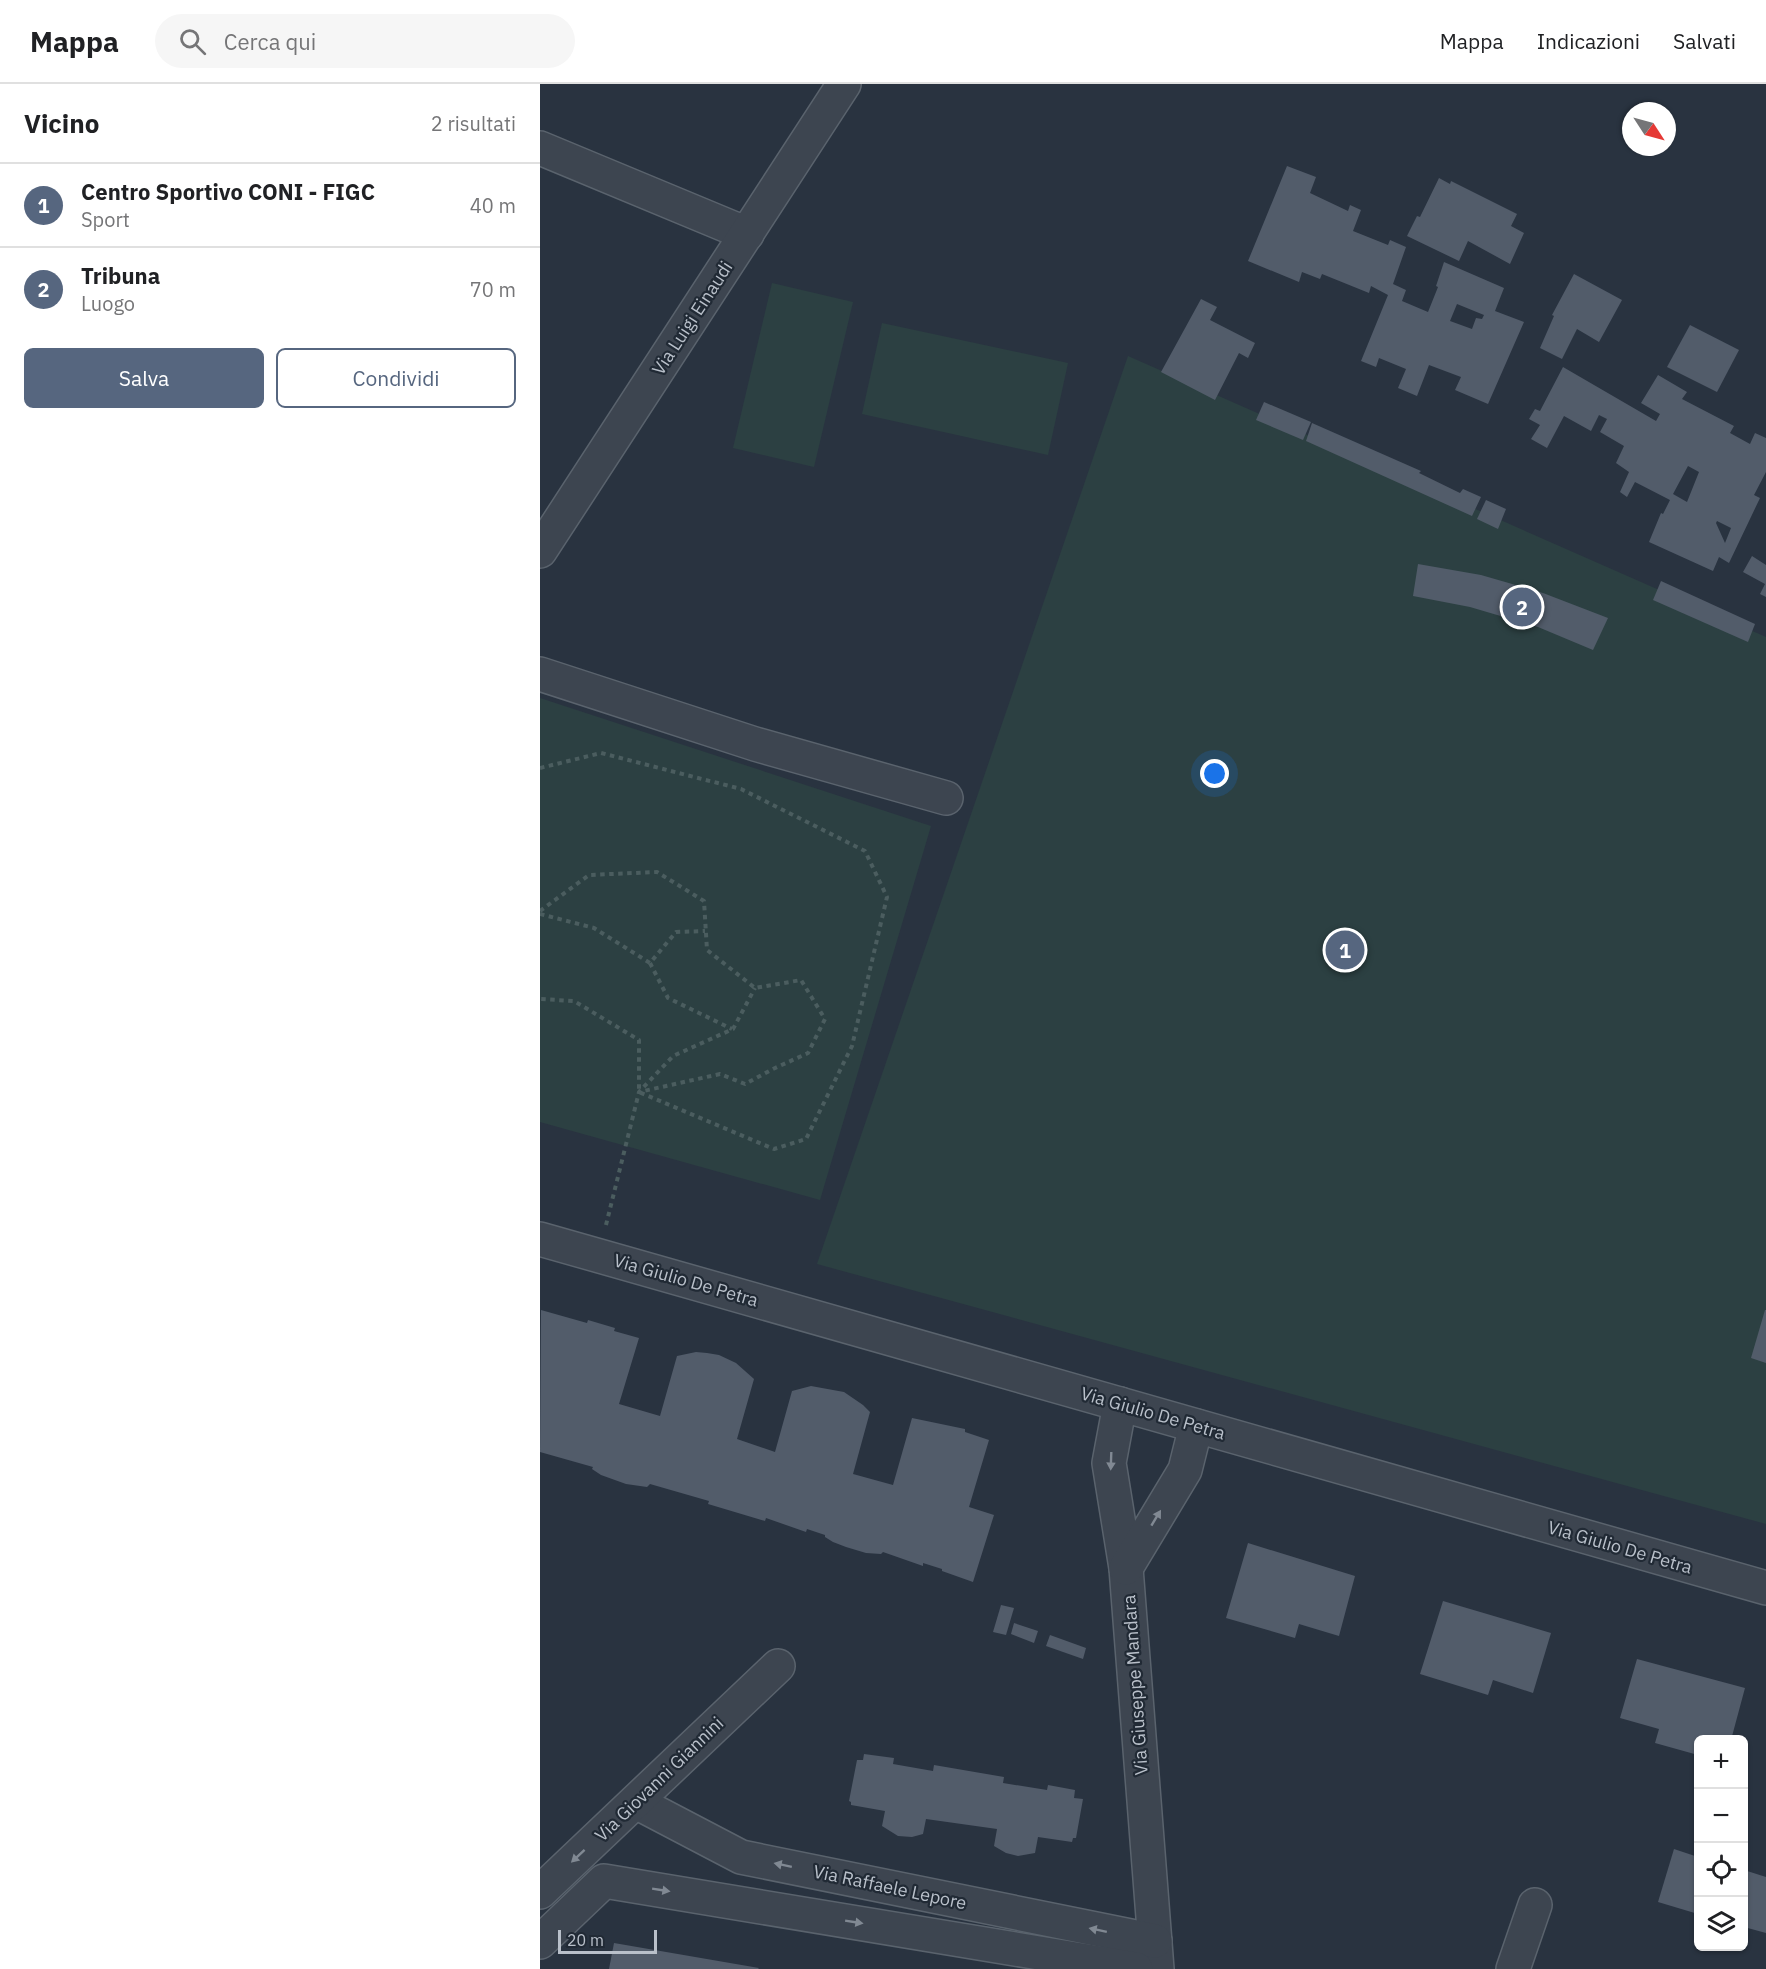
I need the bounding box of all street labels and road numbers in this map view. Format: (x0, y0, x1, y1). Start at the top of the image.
street label: Via Luigi Einaudi (647, 257, 737, 379)
street label: Via Giulio De Petra (611, 1248, 761, 1312)
street label: Via Giulio De Petra (1078, 1381, 1228, 1445)
street label: Via Giulio De Petra (1545, 1515, 1695, 1579)
street label: Via Giuseppe Mandara (1117, 1594, 1153, 1776)
street label: Via Giovanni Giannini (590, 1712, 728, 1846)
street label: Via Raffaele Lepore (811, 1860, 969, 1914)

